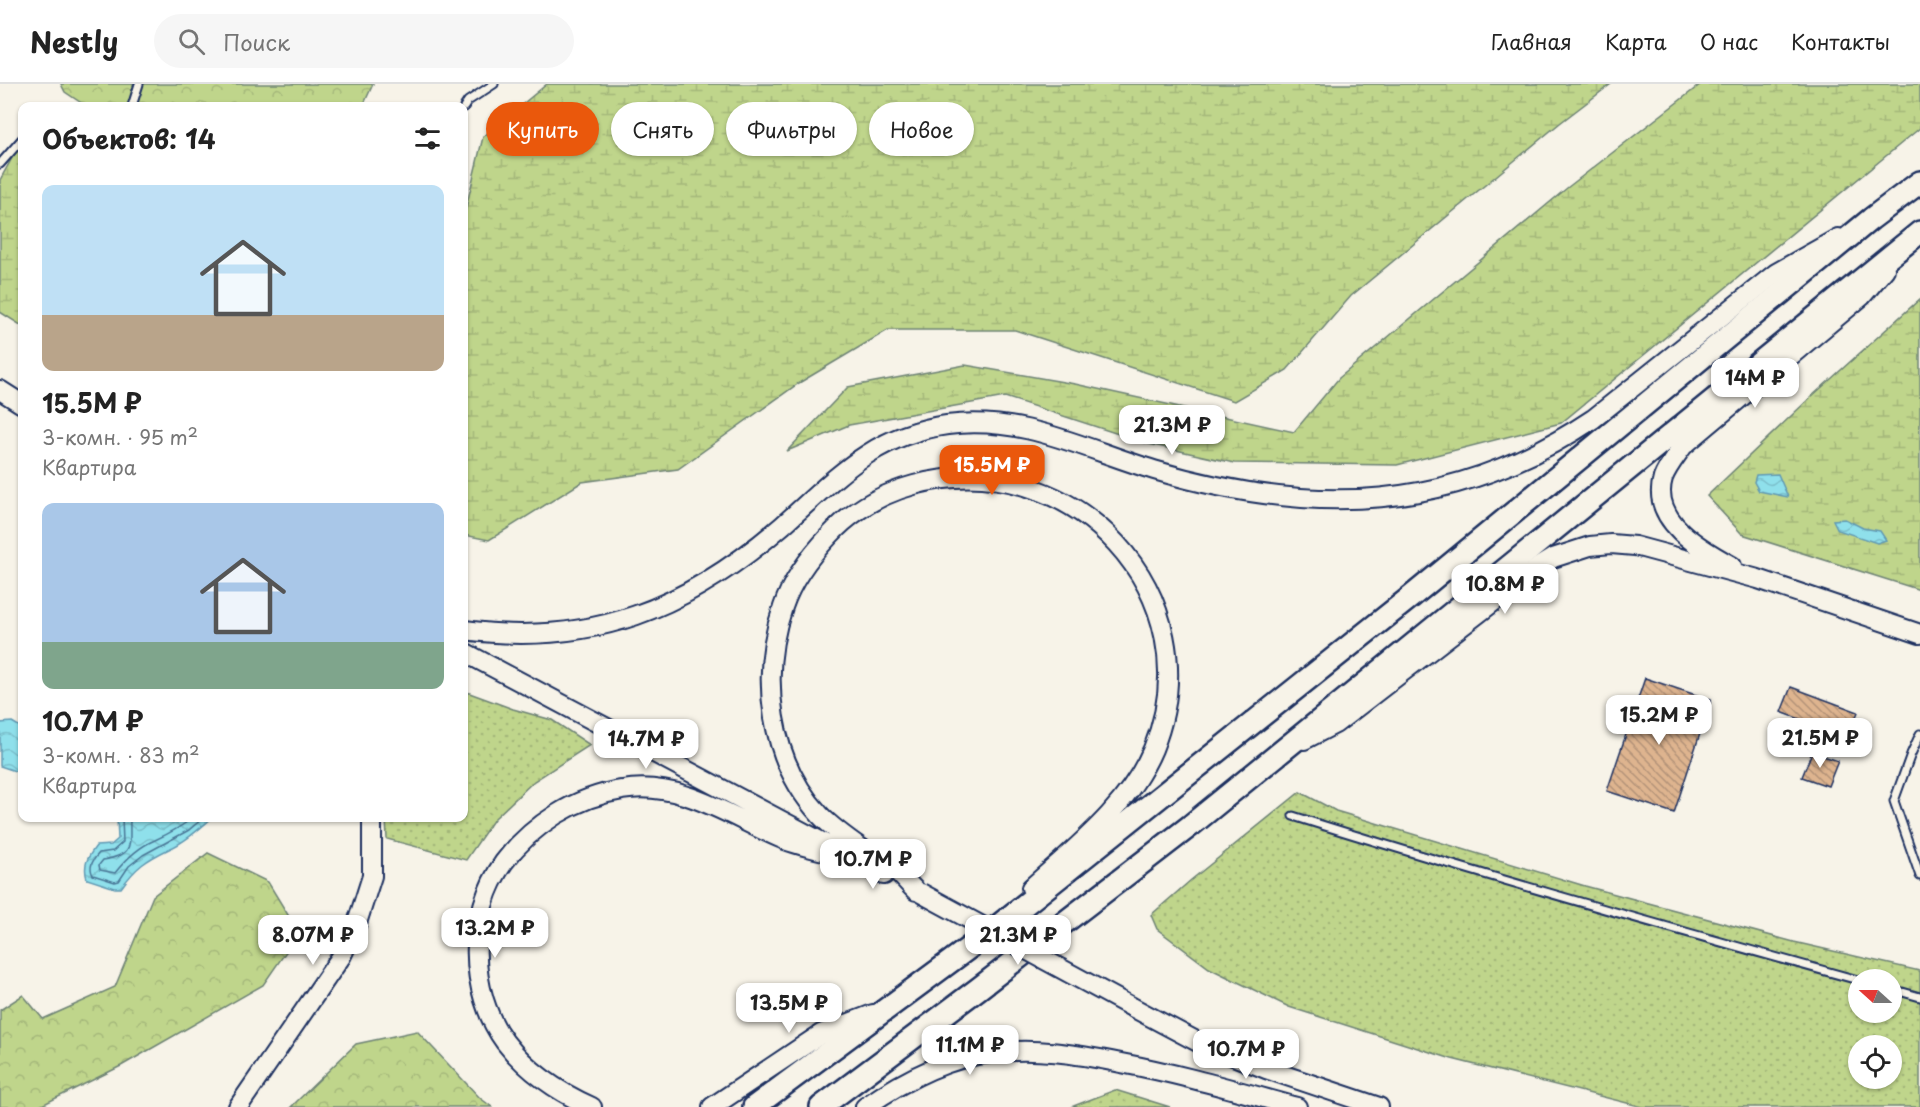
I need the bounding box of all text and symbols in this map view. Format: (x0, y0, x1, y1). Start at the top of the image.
search box (154, 14, 574, 68)
text: Nestly (30, 20, 118, 63)
icon: search (175, 25, 208, 58)
text: Поиск (223, 25, 290, 58)
text: Главная (1491, 25, 1572, 57)
text: Карта (1605, 25, 1667, 57)
text: О нас (1700, 25, 1758, 57)
text: Контакты (1791, 25, 1890, 57)
chip: Купить (486, 102, 599, 156)
chip: Снять (611, 102, 714, 156)
chip: Фильтры (726, 102, 857, 156)
chip: Новое (869, 102, 974, 156)
text: Объектов: 14 (42, 119, 216, 158)
icon: filters (411, 122, 444, 155)
icon: home (189, 224, 297, 332)
pin: 14M ₽ (1713, 358, 1797, 409)
text: 14M ₽ (1725, 362, 1785, 392)
text: 15.5M ₽ (42, 383, 142, 422)
pin: 21.3M ₽ (1117, 405, 1227, 456)
text: 21.3M ₽ (1133, 409, 1211, 439)
text: 3-комн. · 95 m² (42, 422, 198, 452)
pin: 15.5M ₽ (937, 445, 1047, 496)
text: 15.5M ₽ (954, 449, 1030, 479)
text: Квартира (42, 452, 136, 482)
icon: home (189, 542, 297, 650)
pin: 10.8M ₽ (1450, 564, 1560, 615)
text: 10.8M ₽ (1465, 568, 1545, 598)
pin: 15.2M ₽ (1604, 695, 1714, 746)
text: 15.2M ₽ (1620, 699, 1698, 729)
text: 10.7M ₽ (42, 701, 143, 740)
pin: 21.5M ₽ (1765, 718, 1875, 769)
pin: 14.7M ₽ (591, 719, 701, 770)
text: 21.5M ₽ (1781, 722, 1859, 752)
text: 14.7M ₽ (607, 723, 685, 753)
text: 3-комн. · 83 m² (42, 740, 200, 770)
text: Квартира (42, 770, 136, 800)
pin: 10.7M ₽ (818, 839, 928, 890)
text: 10.7M ₽ (834, 843, 912, 873)
pin: 13.2M ₽ (440, 908, 550, 959)
text: 13.2M ₽ (455, 912, 535, 942)
pin: 8.07M ₽ (258, 915, 368, 966)
pin: 21.3M ₽ (963, 915, 1073, 966)
text: 8.07M ₽ (272, 919, 354, 949)
text: 21.3M ₽ (979, 919, 1057, 949)
north arrow (1848, 969, 1902, 1023)
map controls (1848, 969, 1902, 1089)
pin: 13.5M ₽ (734, 983, 844, 1034)
text: 13.5M ₽ (750, 987, 828, 1017)
pin: 11.1M ₽ (915, 1025, 1025, 1076)
text: 11.1M ₽ (936, 1029, 1004, 1059)
pin: 10.7M ₽ (1191, 1029, 1301, 1080)
text: 10.7M ₽ (1207, 1033, 1285, 1063)
button: locate (1848, 1035, 1902, 1089)

